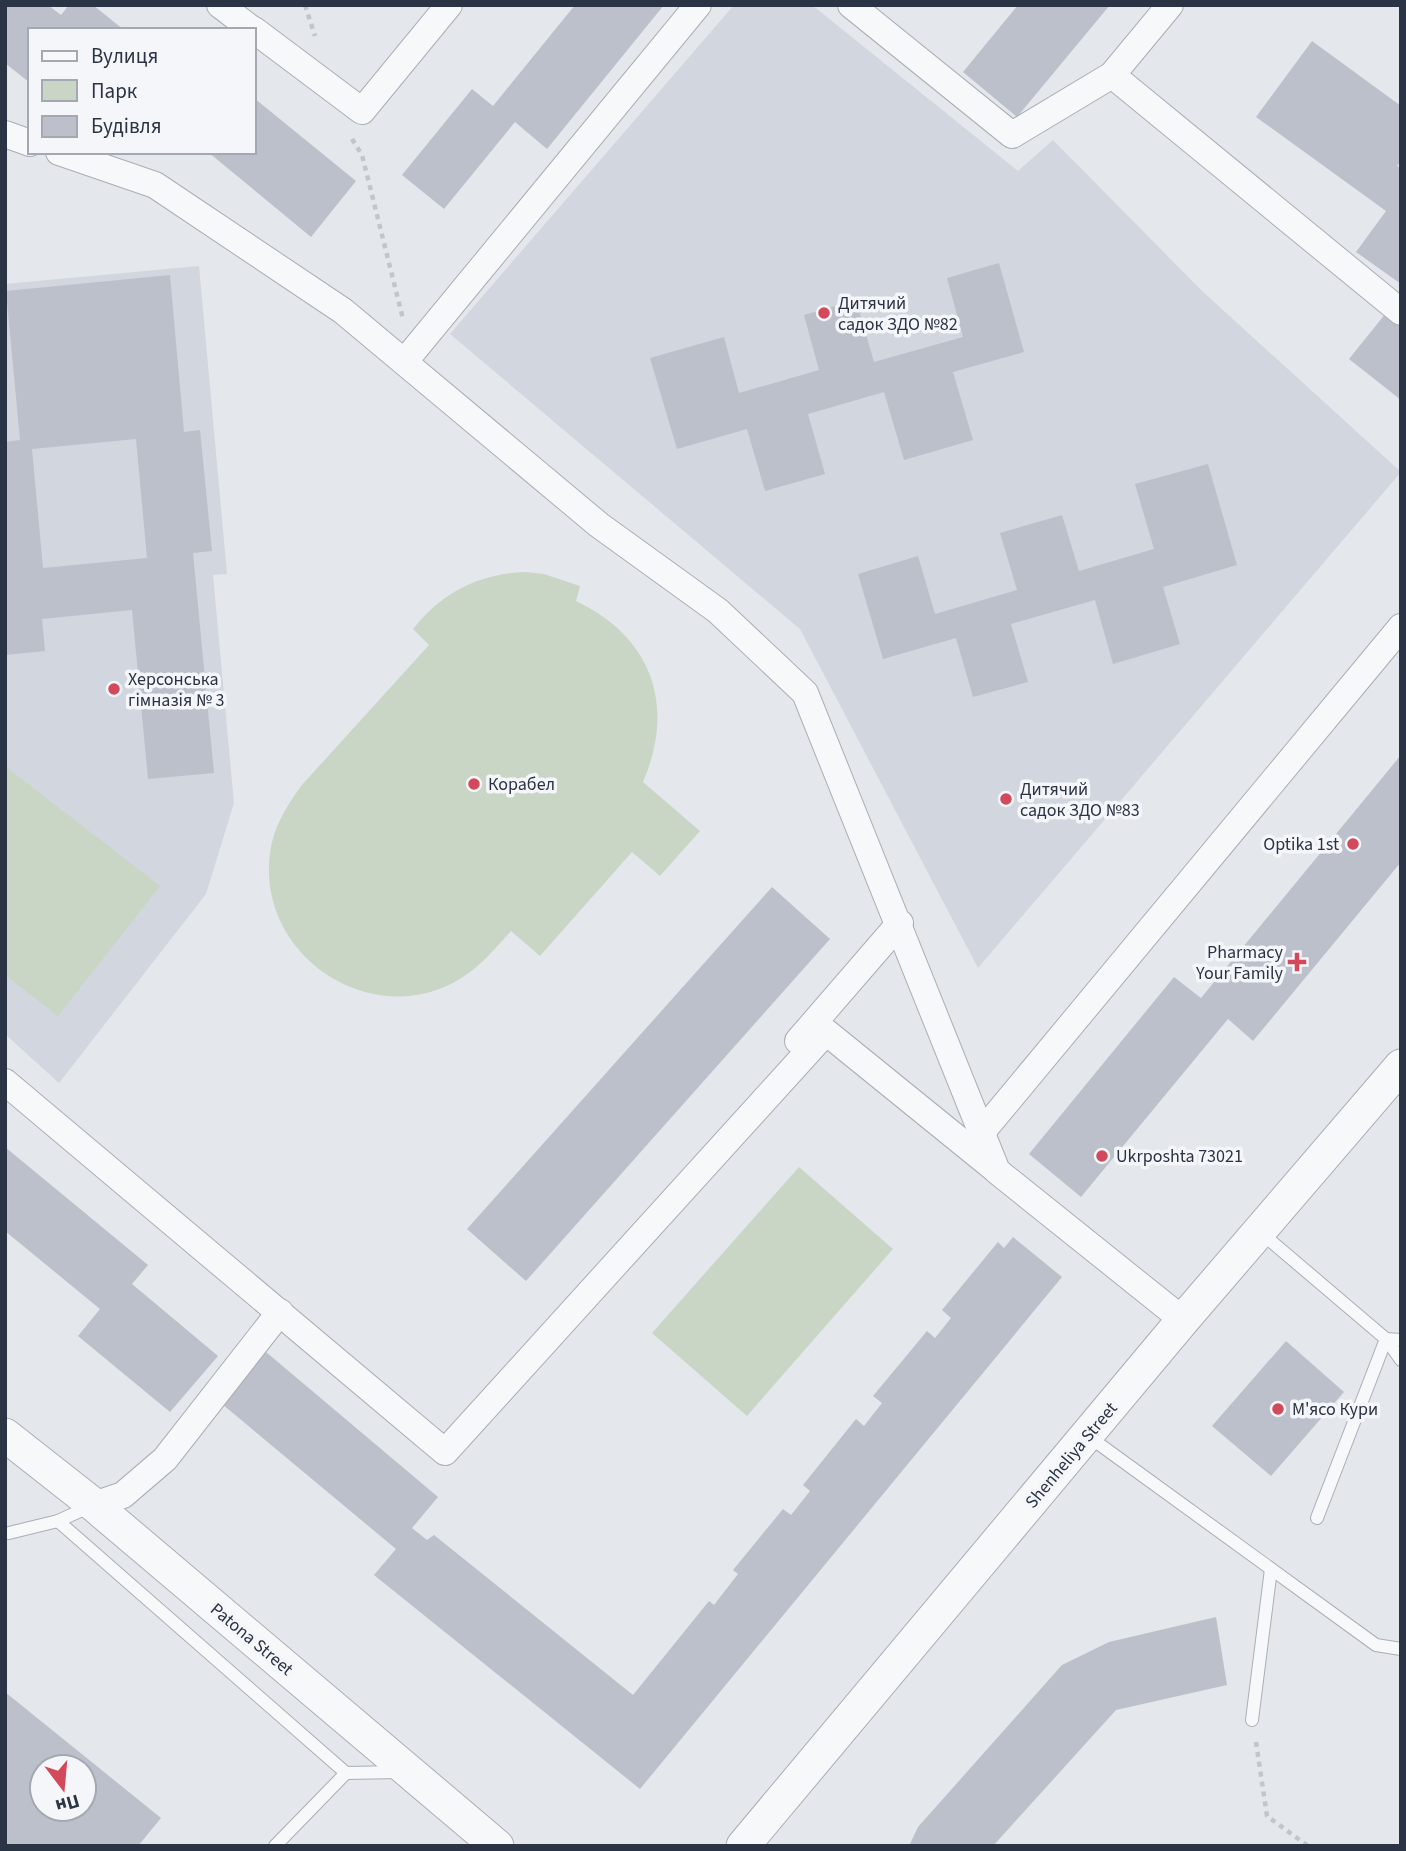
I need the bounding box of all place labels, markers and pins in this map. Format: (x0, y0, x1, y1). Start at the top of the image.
place label: Дитячий садок ЗДО №82 (838, 291, 958, 337)
marker: Дитячий садок ЗДО №82 (816, 305, 832, 321)
place label: Херсонська гімназія № 3 (128, 667, 225, 713)
marker: Херсонська гімназія № 3 (106, 681, 122, 697)
place label: Корабел (488, 772, 555, 797)
marker: Корабел (466, 776, 482, 792)
place label: Дитячий садок ЗДО №83 (1020, 777, 1140, 823)
marker: Дитячий садок ЗДО №83 (998, 791, 1014, 807)
place label: Оptika 1st (1263, 832, 1339, 857)
marker: Оptika 1st (1345, 836, 1361, 852)
place label: Pharmacy Your Family (1195, 940, 1284, 986)
marker: Pharmacy Your Family (1289, 954, 1305, 970)
place label: Ukrposhta 73021 (1116, 1144, 1243, 1169)
marker: Ukrposhta 73021 (1094, 1148, 1110, 1164)
place label: М'ясо Кури (1292, 1397, 1378, 1422)
marker: М'ясо Кури (1270, 1401, 1286, 1417)

